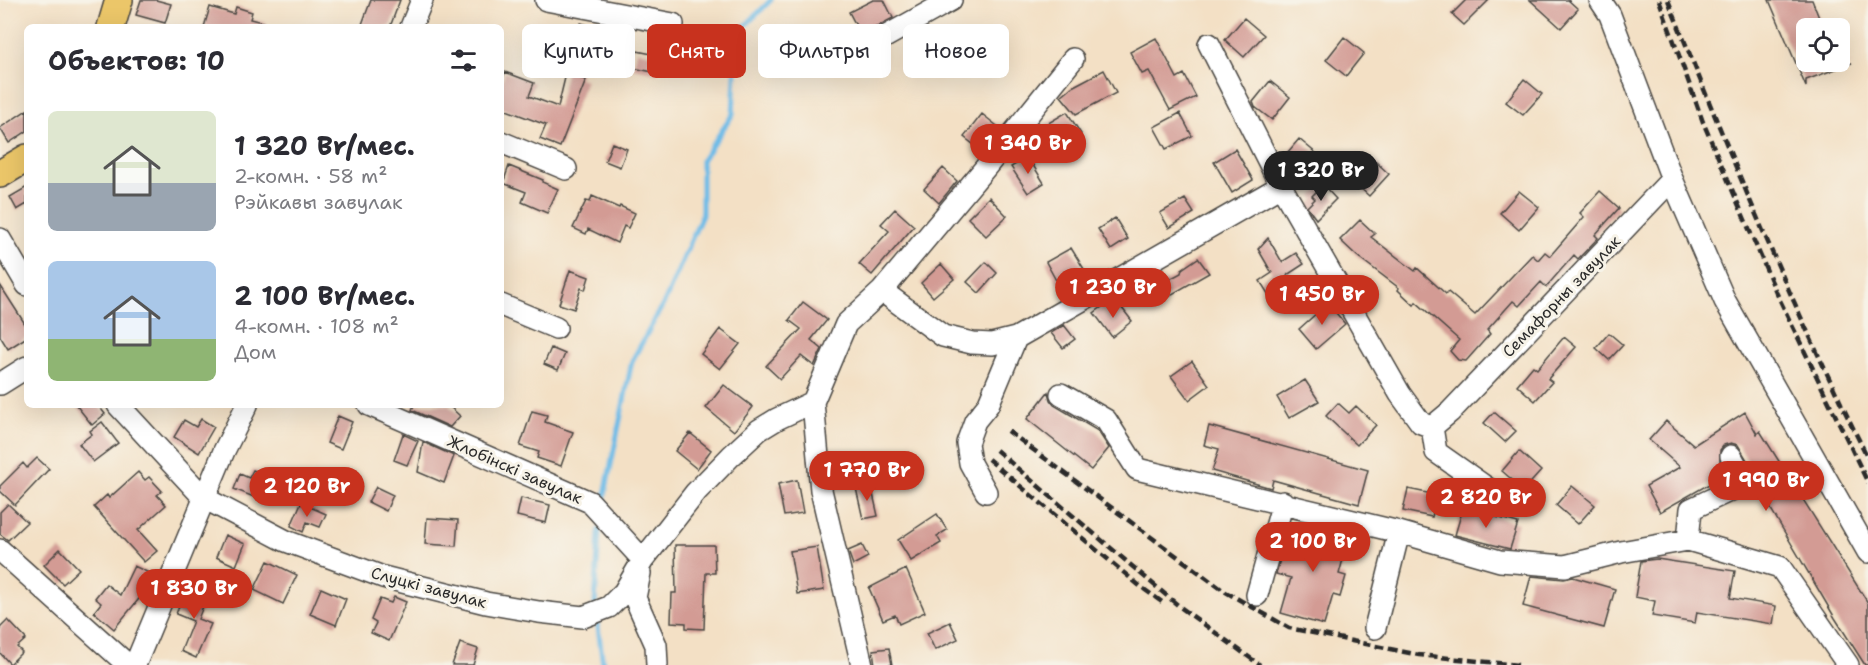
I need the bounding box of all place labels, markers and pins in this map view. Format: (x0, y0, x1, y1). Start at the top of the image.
pin: 1 340 Br (966, 124, 1090, 175)
pin: 1 320 Br (1259, 151, 1383, 202)
pin: 1 230 Br (1051, 268, 1175, 319)
pin: 1 450 Br (1260, 275, 1384, 326)
pin: 1 770 Br (805, 451, 929, 502)
pin: 1 990 Br (1704, 461, 1828, 512)
pin: 2 120 Br (245, 467, 369, 518)
pin: 2 820 Br (1424, 478, 1548, 529)
pin: 2 100 Br (1251, 522, 1375, 573)
pin: 1 830 Br (132, 569, 256, 620)

